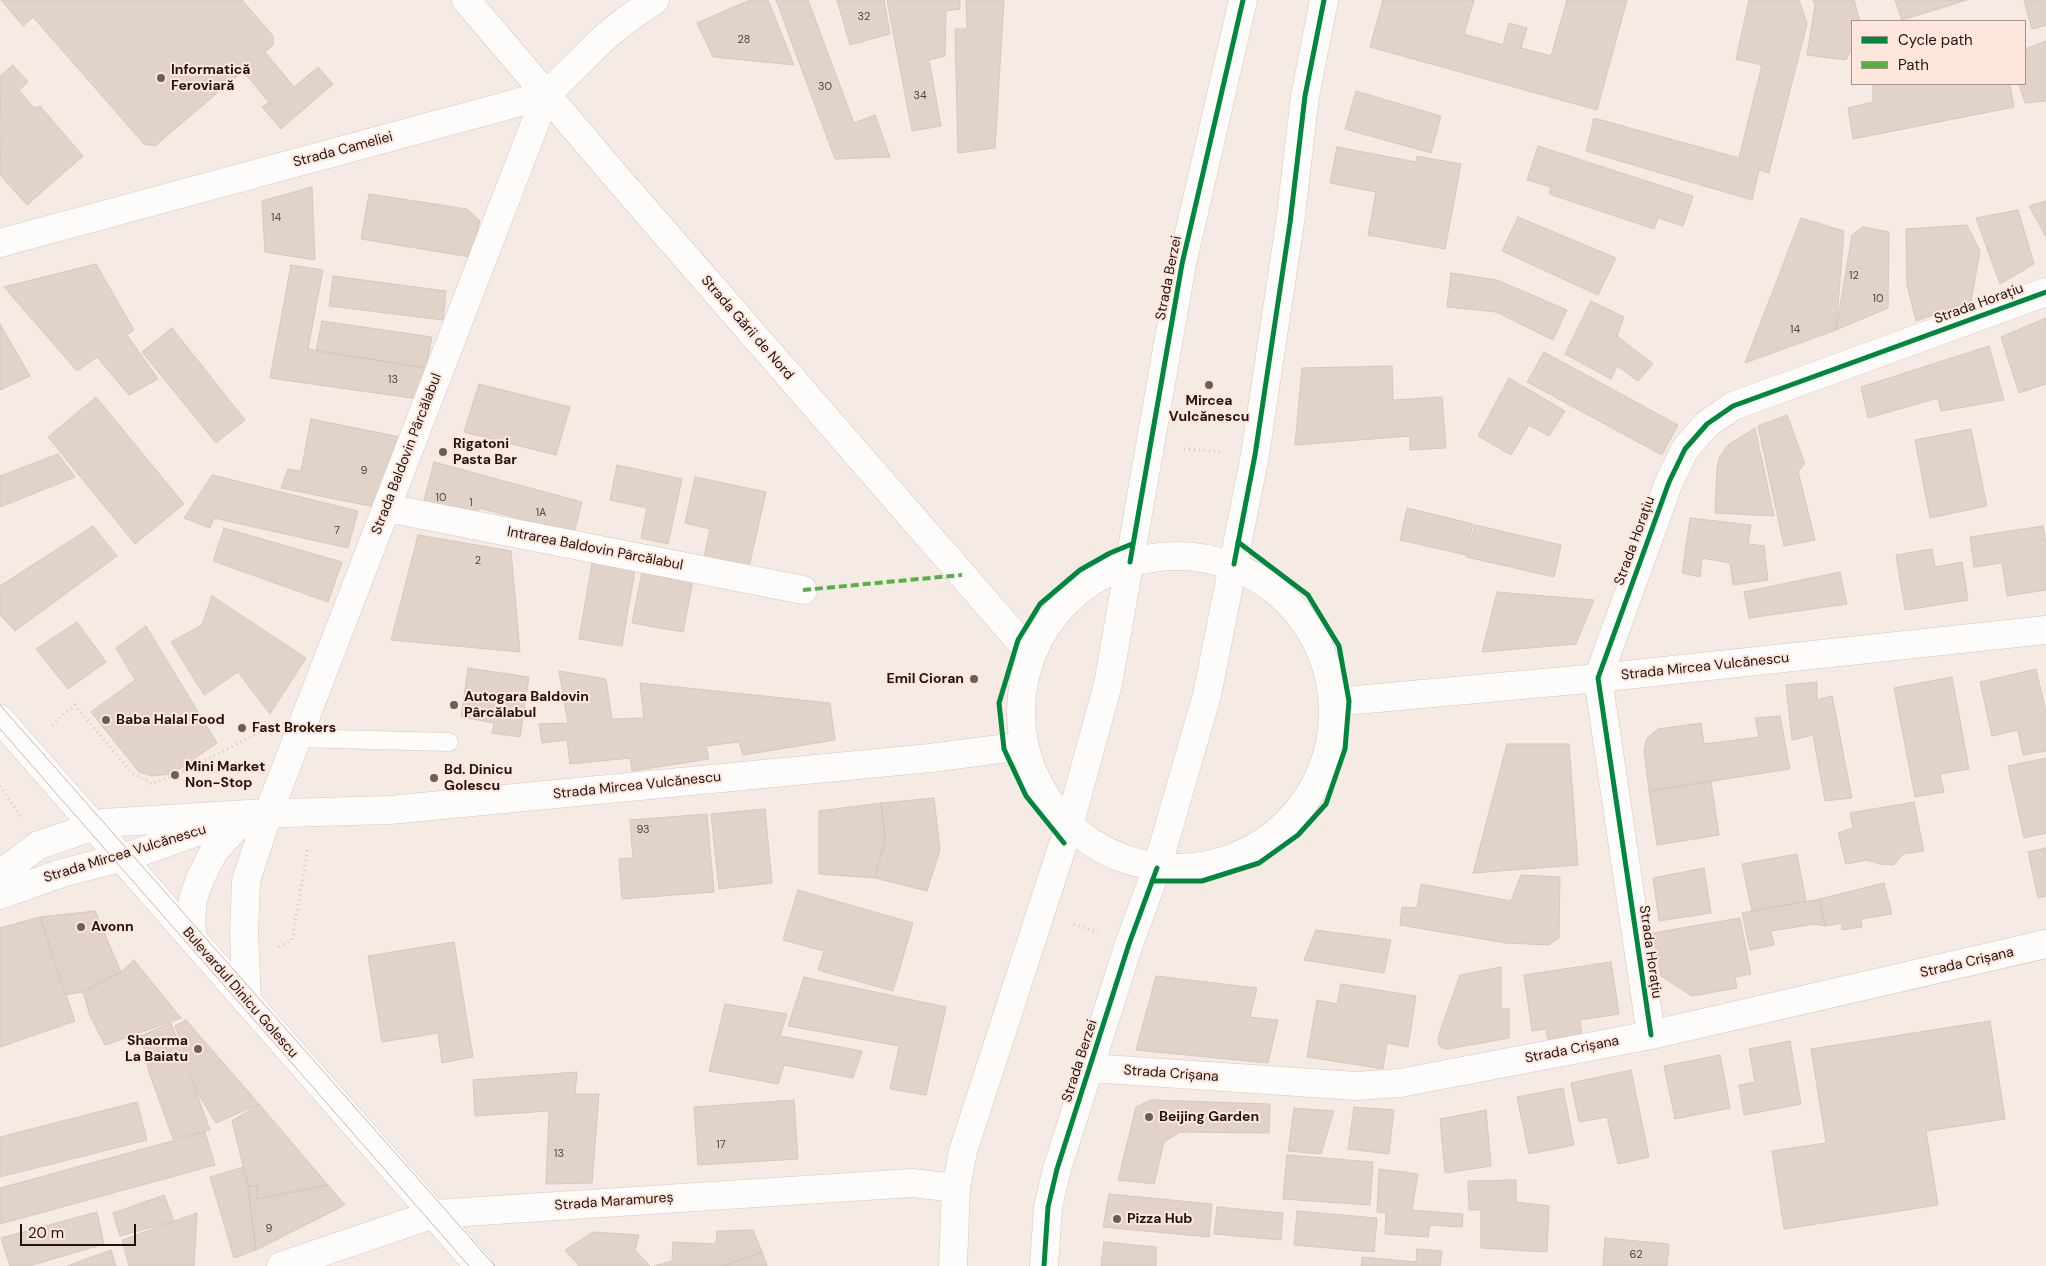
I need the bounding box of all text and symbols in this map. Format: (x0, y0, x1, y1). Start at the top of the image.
house number: 32 (858, 10, 870, 24)
legend (1851, 20, 2026, 85)
text: Cycle path (1898, 30, 1973, 50)
house number: 28 (738, 33, 750, 47)
text: Path (1898, 55, 1929, 75)
place label: Informatică Feroviară (171, 62, 251, 94)
marker: Informatică Feroviară (155, 72, 167, 84)
house number: 30 (818, 80, 832, 94)
house number: 34 (913, 89, 927, 103)
street label: Strada Cameliei (291, 129, 395, 171)
house number: 14 (271, 211, 281, 225)
street label: Strada Berzei (1153, 234, 1185, 322)
house number: 12 (1849, 269, 1859, 283)
street label: Strada Gării de Nord (697, 272, 797, 384)
street label: Strada Horațiu (1932, 280, 2026, 328)
house number: 10 (1873, 292, 1883, 306)
house number: 14 (1790, 323, 1800, 337)
street label: Strada Baldovin Pârcălabul (368, 371, 446, 537)
house number: 13 (388, 373, 398, 387)
marker: Mircea Vulcănescu (1203, 379, 1215, 391)
place label: Mircea Vulcănescu (1169, 393, 1249, 426)
place label: Rigatoni Pasta Bar (453, 436, 517, 468)
marker: Rigatoni Pasta Bar (437, 446, 449, 458)
house number: 9 (361, 464, 367, 478)
house number: 10 (436, 491, 446, 505)
street label: Strada Horațiu (1611, 494, 1659, 588)
house number: 1 (469, 496, 473, 510)
house number: 1A (536, 506, 546, 520)
house number: 7 (334, 524, 340, 538)
street label: Intrarea Baldovin Pârcălabul (506, 524, 684, 574)
house number: 2 (475, 554, 481, 568)
street label: Strada Mircea Vulcănescu (1620, 650, 1790, 684)
place label: Emil Cioran (887, 671, 964, 687)
marker: Emil Cioran (968, 673, 980, 685)
place label: Autogara Baldovin Pârcălabul (464, 689, 589, 722)
marker: Autogara Baldovin Pârcălabul (448, 699, 460, 711)
place label: Baba Halal Food (116, 712, 225, 728)
marker: Baba Halal Food (100, 714, 112, 726)
place label: Fast Brokers (252, 720, 336, 736)
marker: Fast Brokers (236, 722, 248, 734)
place label: Mini Market Non-Stop (185, 759, 265, 792)
place label: Bd. Dinicu Golescu (444, 762, 512, 794)
marker: Mini Market Non-Stop (169, 769, 181, 781)
street label: Strada Mircea Vulcănescu (552, 769, 722, 803)
marker: Bd. Dinicu Golescu (428, 772, 440, 784)
street label: Strada Mircea Vulcănescu (42, 821, 208, 887)
house number: 93 (636, 823, 650, 837)
street label: Strada Horațiu (1635, 904, 1665, 1000)
place label: Avonn (91, 919, 134, 935)
marker: Avonn (75, 921, 87, 933)
street label: Bulevardul Dinicu Golescu (179, 924, 301, 1062)
street label: Strada Crișana (1919, 944, 2015, 982)
street label: Strada Berzei (1059, 1018, 1101, 1104)
place label: Shaorma La Baiatu (125, 1033, 188, 1066)
street label: Strada Crișana (1524, 1033, 1620, 1067)
marker: Shaorma La Baiatu (192, 1043, 204, 1055)
street label: Strada Crișana (1123, 1062, 1219, 1086)
place label: Beijing Garden (1159, 1109, 1259, 1125)
marker: Beijing Garden (1143, 1111, 1155, 1123)
house number: 17 (716, 1138, 726, 1152)
house number: 13 (554, 1147, 564, 1161)
street label: Strada Maramureș (554, 1189, 674, 1215)
place label: Pizza Hub (1127, 1211, 1192, 1227)
marker: Pizza Hub (1111, 1213, 1123, 1225)
scale bar (22, 1214, 139, 1246)
house number: 9 (266, 1222, 272, 1236)
text: 20 m (28, 1223, 64, 1243)
house number: 62 (1630, 1248, 1642, 1262)

